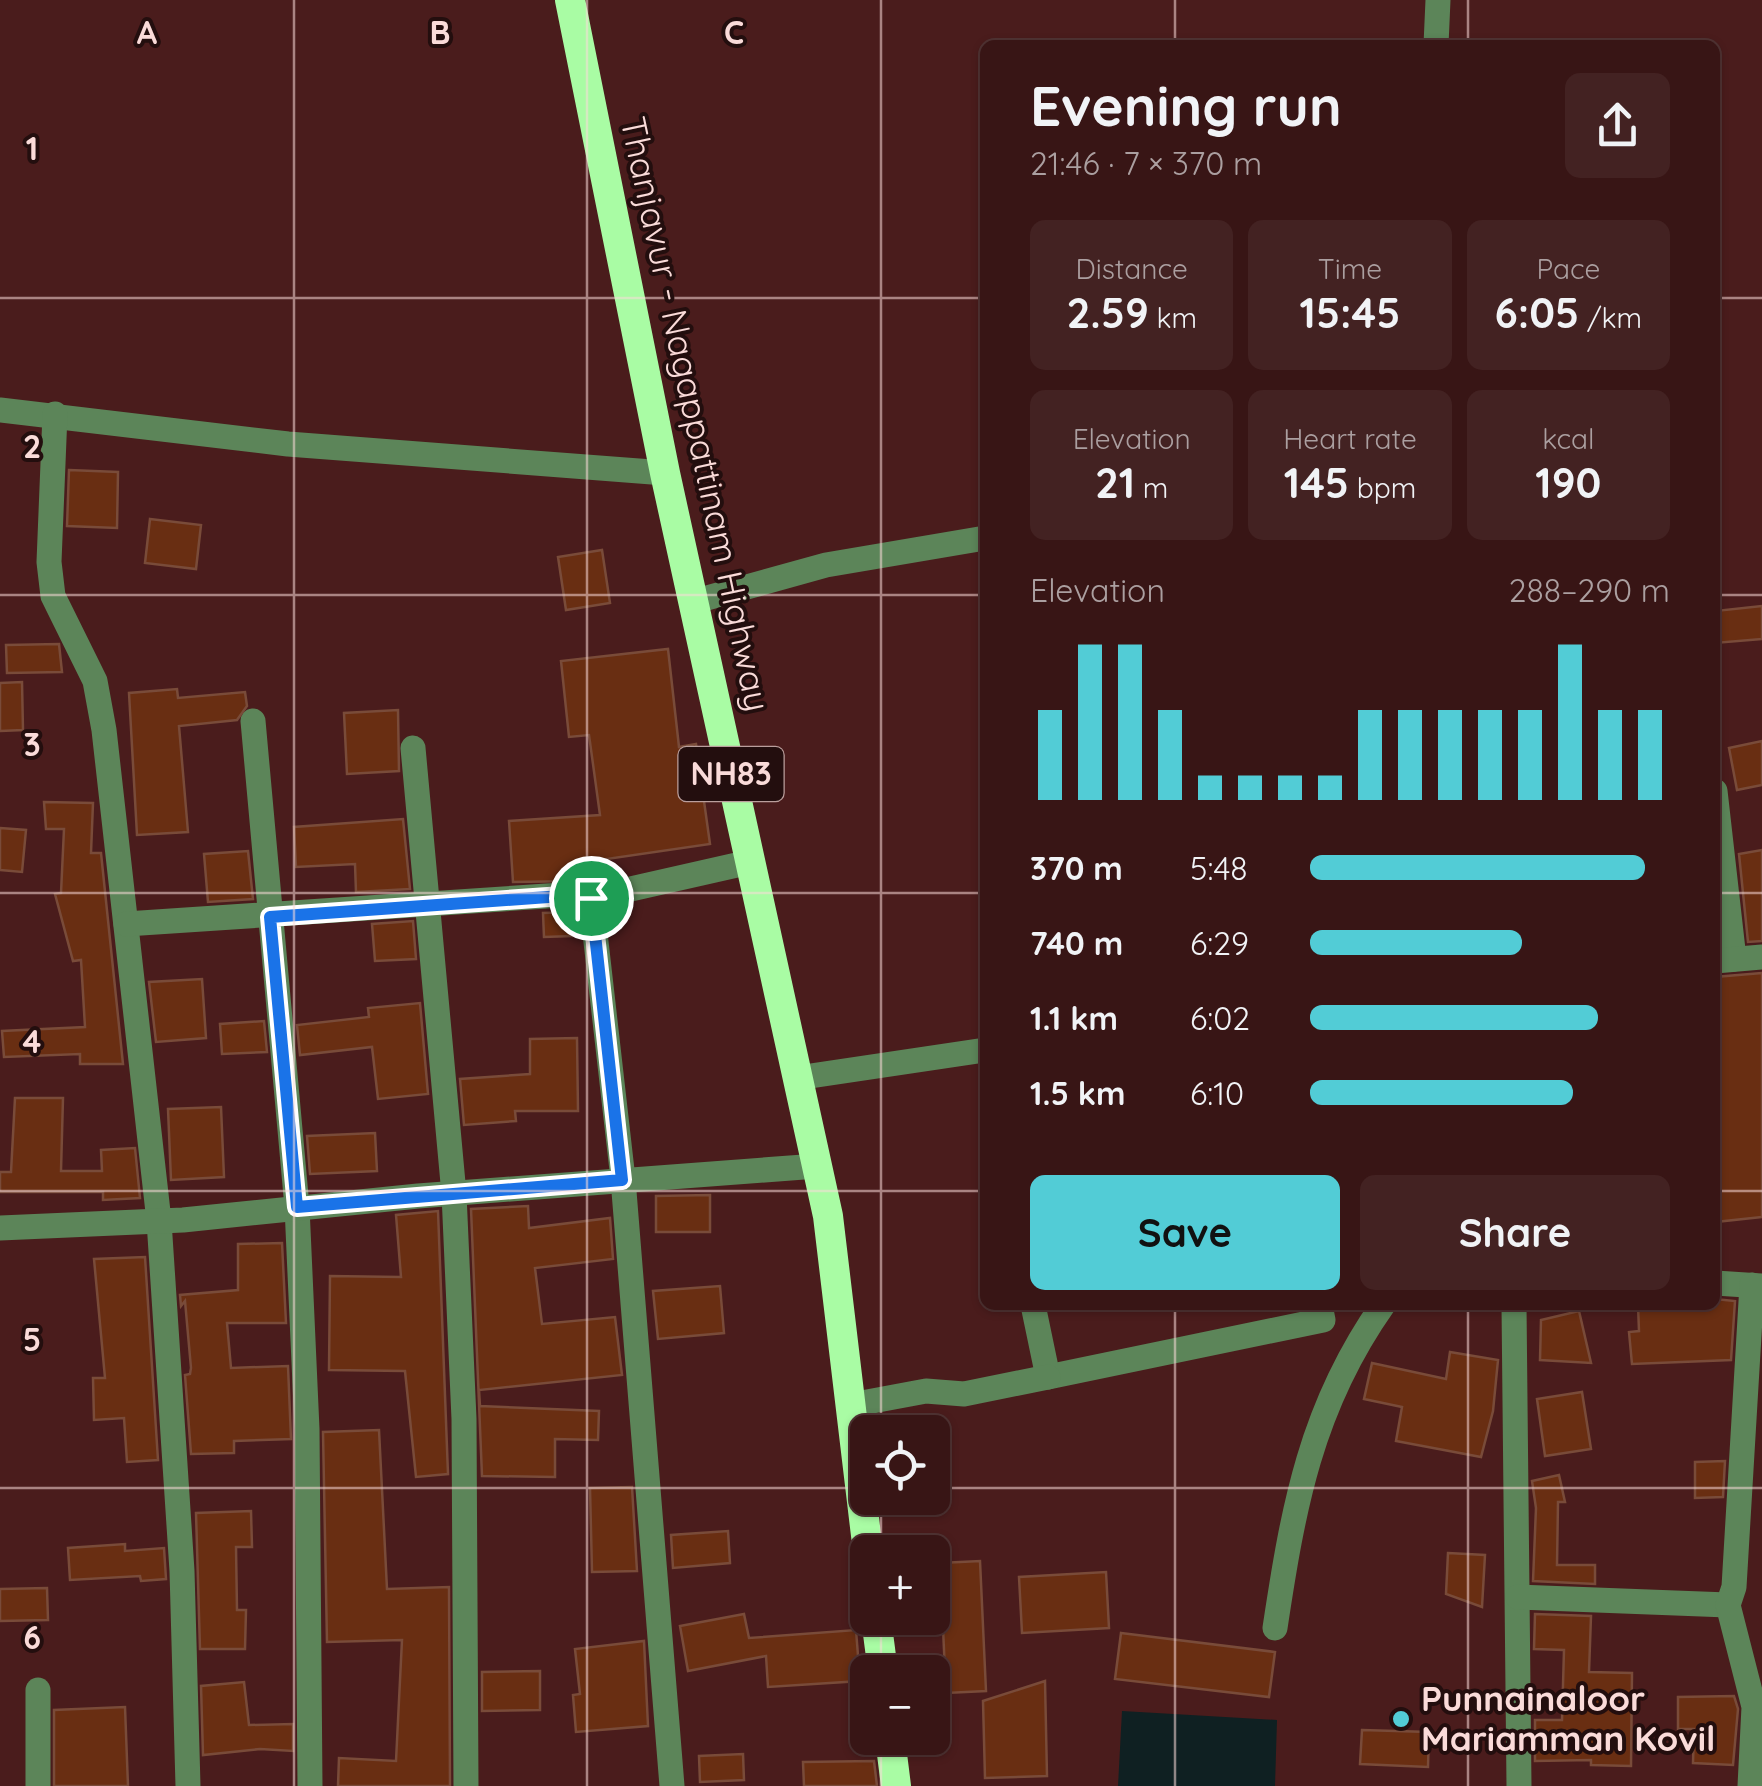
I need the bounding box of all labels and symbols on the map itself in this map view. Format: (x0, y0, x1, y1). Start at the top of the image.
text: A (137, 12, 158, 52)
text: B (430, 12, 450, 52)
text: C (724, 12, 744, 52)
street label: Thanjavur - Nagappattinam Highway (611, 113, 781, 715)
text: 1 (26, 128, 38, 168)
text: 2 (23, 426, 41, 466)
text: 3 (23, 724, 41, 764)
road number: NH83 (678, 747, 784, 801)
pin (549, 856, 634, 941)
text: 4 (23, 1021, 42, 1061)
text: 5 (23, 1319, 41, 1359)
text: 6 (23, 1617, 41, 1657)
place label: Punnainaloor Mariamman Kovil (1421, 1676, 1716, 1760)
marker: Punnainaloor Mariamman Kovil (1390, 1708, 1412, 1730)

